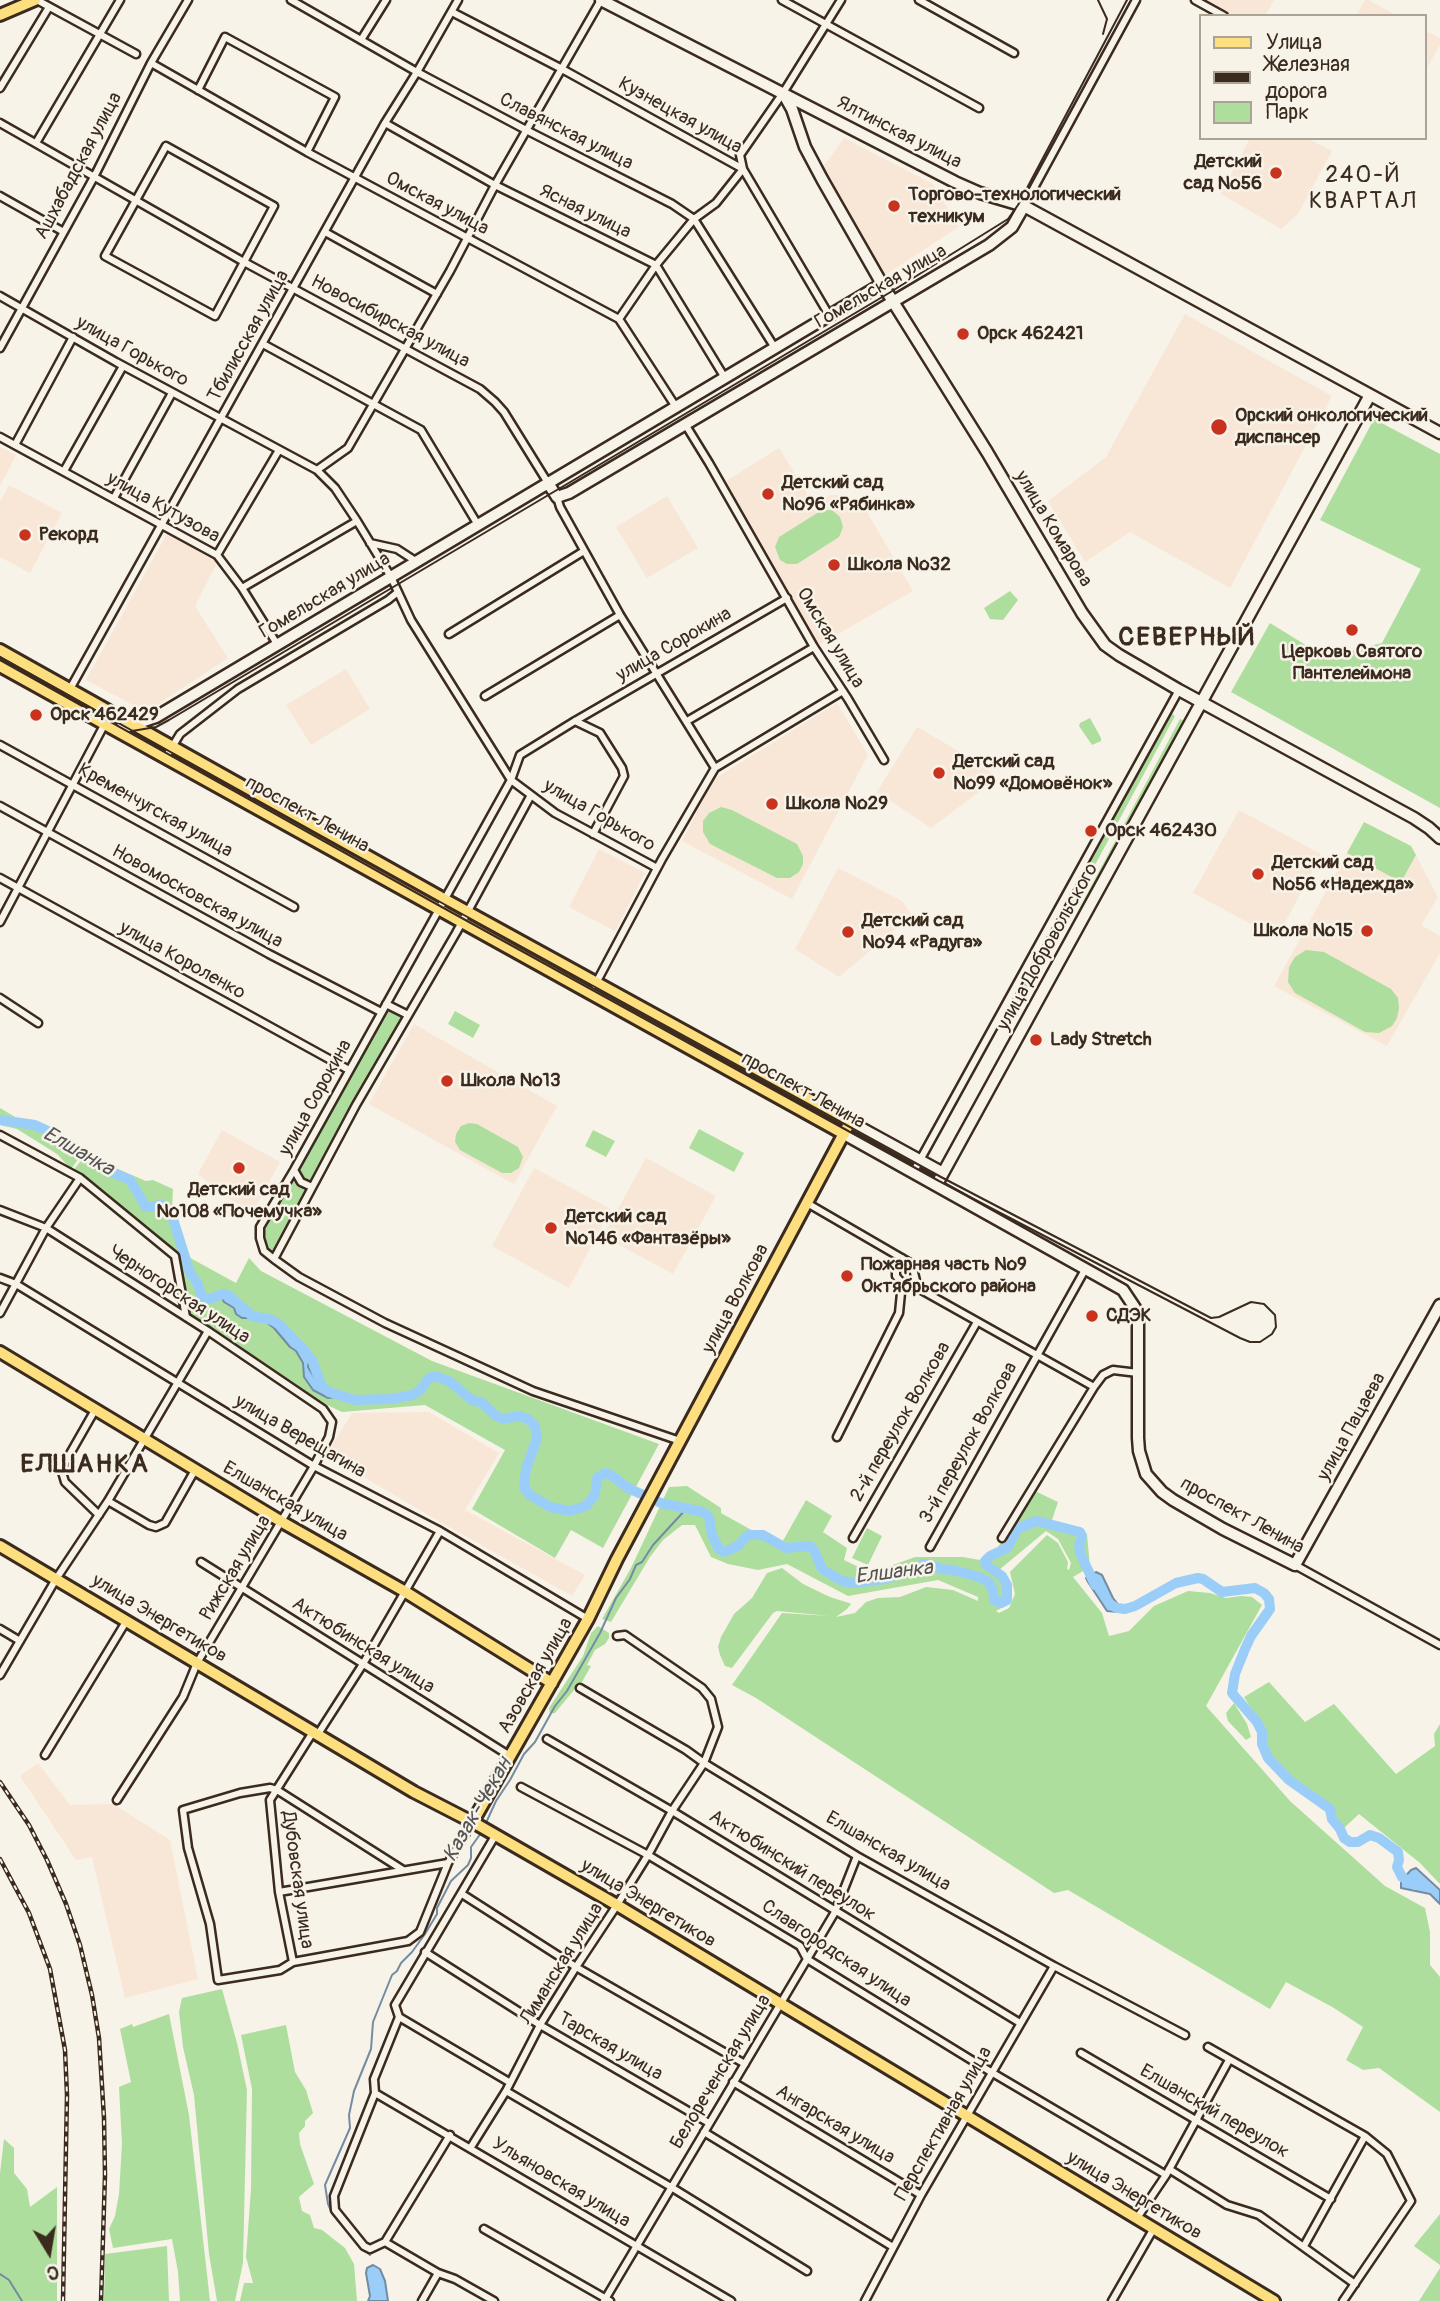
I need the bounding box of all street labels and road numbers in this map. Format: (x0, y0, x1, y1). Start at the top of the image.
street label: Кузнецкая улица (614, 73, 746, 159)
street label: Славянская улица (495, 88, 637, 176)
street label: Ашхабадская улица (31, 89, 127, 243)
street label: Ялтинская улица (833, 92, 965, 174)
street label: Омская улица (382, 167, 492, 241)
street label: Ясная улица (535, 180, 635, 244)
street label: Гомельская улица (811, 240, 951, 334)
street label: Тбилисская улица (203, 266, 295, 406)
street label: Новосибирская улица (307, 270, 473, 374)
street label: улица Горького (72, 312, 192, 392)
street label: улица Комарова (1009, 467, 1097, 591)
street label: улица Кутузова (103, 468, 223, 548)
street label: Гомельская улица (255, 548, 395, 644)
street label: Омская улица (791, 584, 869, 692)
street label: улица Сорокина (612, 603, 736, 687)
street label: Кременчугская улица (74, 759, 236, 863)
street label: проспект Ленина (241, 772, 373, 858)
street label: улица Горького (539, 775, 659, 857)
street label: Новомосковская улица (107, 840, 287, 954)
street label: улица Добровольского (993, 859, 1103, 1035)
street label: улица Короленко (115, 917, 249, 1005)
street label: улица Сорокина (275, 1036, 357, 1160)
street label: проспект Ленина (737, 1048, 869, 1134)
street label: улица Волкова (698, 1240, 774, 1358)
street label: Черногорская улица (104, 1241, 254, 1349)
street label: 2-й переулок Волкова (846, 1338, 956, 1506)
street label: 3-й переулок Волкова (915, 1358, 1023, 1528)
street label: улица Пацаева (1313, 1369, 1391, 1485)
street label: улица Верещагина (231, 1390, 369, 1484)
street label: Елшанская улица (219, 1457, 351, 1547)
street label: проспект Ленина (1176, 1473, 1308, 1559)
street label: Рижская улица (196, 1511, 276, 1625)
street label: улица Энергетиков (87, 1570, 231, 1668)
street label: Актюбинская улица (287, 1593, 439, 1699)
street label: Азовская улица (494, 1614, 578, 1738)
street label: Актюбинский переулок (705, 1805, 879, 1927)
street label: Елшанская улица (822, 1807, 954, 1897)
street label: Дубовская улица (276, 1810, 318, 1950)
street label: улица Энергетиков (576, 1855, 720, 1953)
street label: Славгородская улица (757, 1895, 915, 2013)
street label: Лиманская улица (515, 1899, 609, 2029)
street label: Белореченская улица (666, 1991, 776, 2153)
street label: Тарская улица (554, 2008, 666, 2086)
street label: Перспективная улица (891, 2043, 997, 2205)
street label: Елшанский переулок (1135, 2060, 1293, 2164)
street label: Ангарская улица (771, 2081, 899, 2169)
street label: Ульяновская улица (488, 2133, 634, 2233)
street label: улица Энергетиков (1062, 2147, 1206, 2245)

